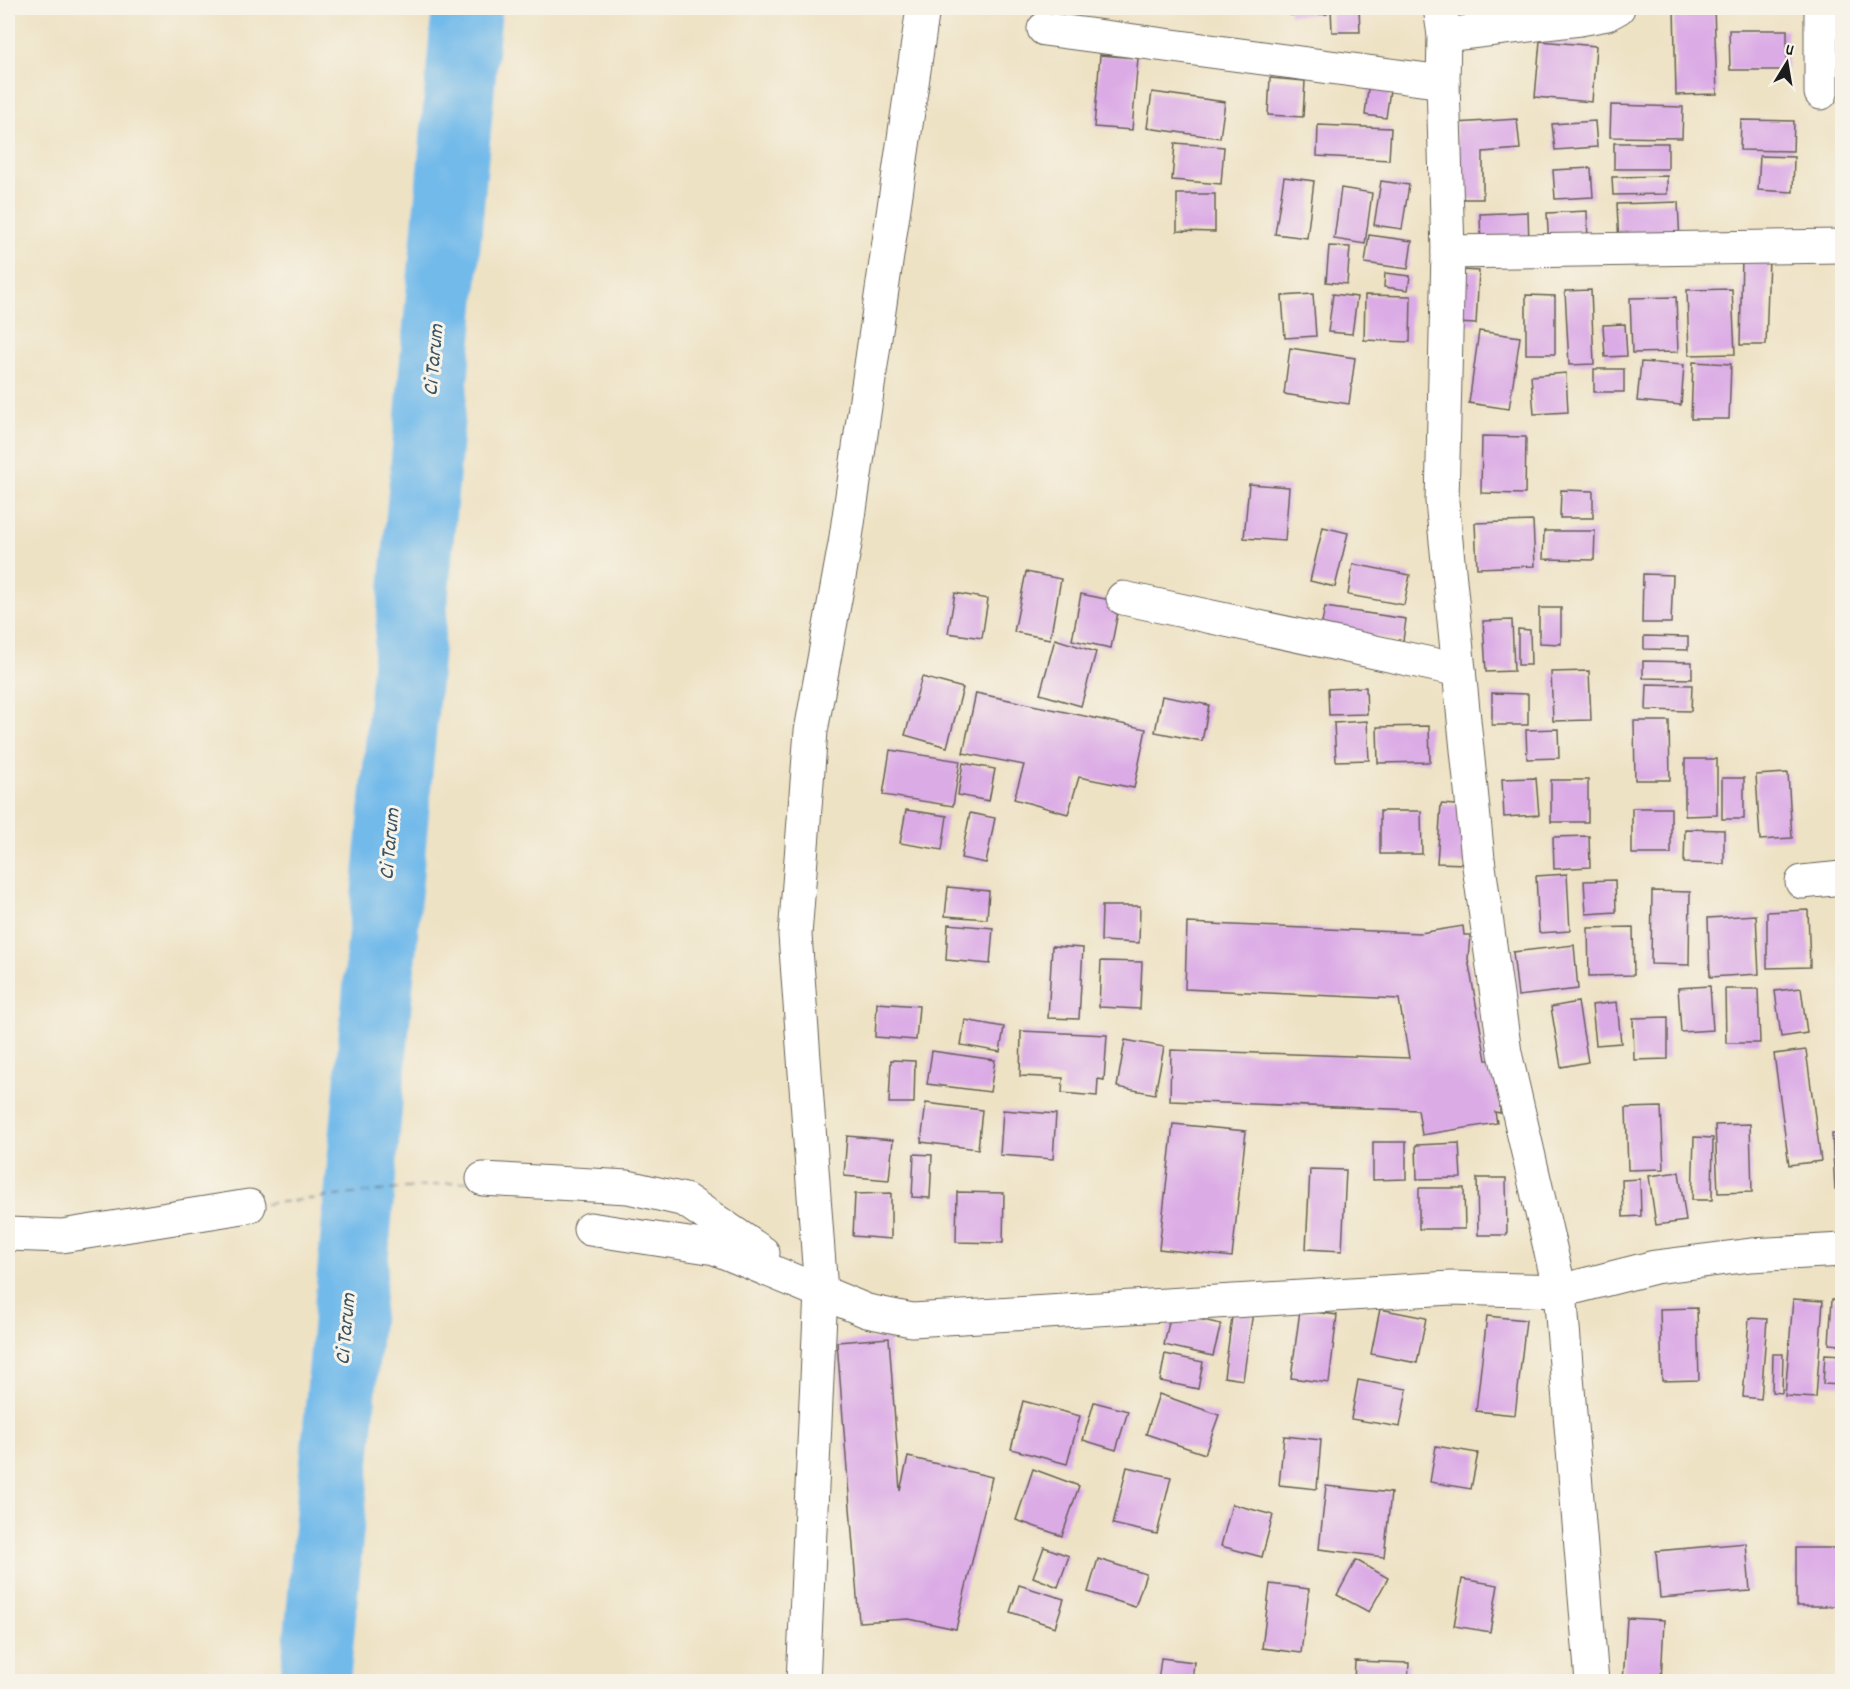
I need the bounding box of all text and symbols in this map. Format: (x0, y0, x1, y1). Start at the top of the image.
north arrow (1757, 33, 1817, 93)
text: U (1783, 39, 1796, 63)
water label: Ci Tarum (416, 322, 454, 397)
water label: Ci Tarum (372, 806, 410, 881)
water label: Ci Tarum (328, 1291, 366, 1366)

